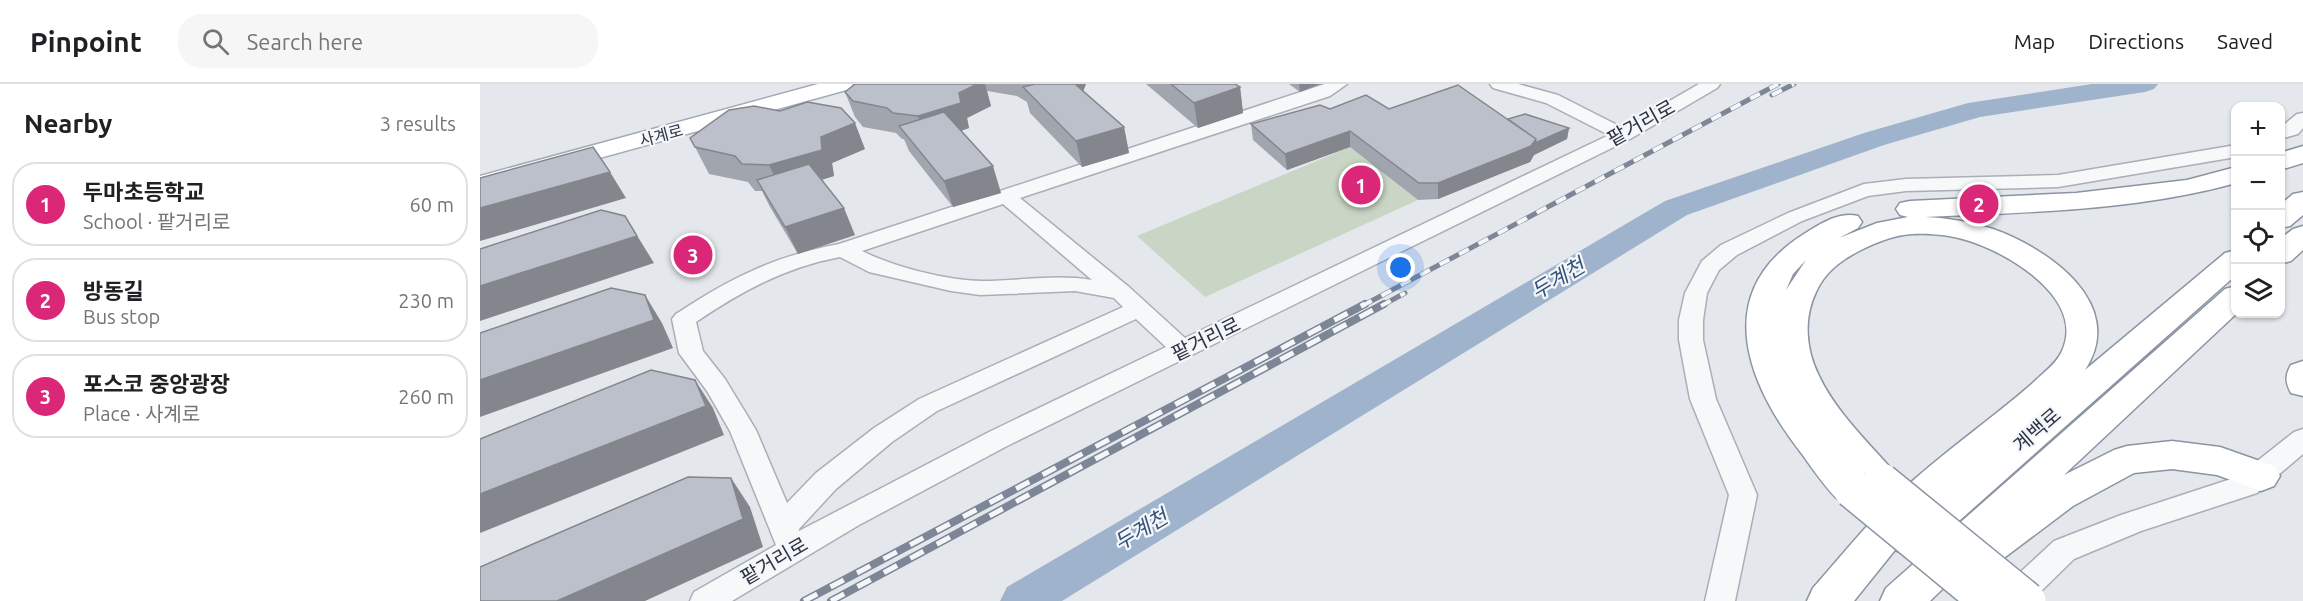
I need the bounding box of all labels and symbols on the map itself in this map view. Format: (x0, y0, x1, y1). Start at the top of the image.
street label: 팥거리로 (1603, 95, 1679, 150)
street label: 사계로 (637, 121, 685, 149)
pin: 1 (1342, 162, 1380, 208)
pin: 2 (1960, 182, 1998, 226)
pin: 3 (674, 232, 712, 278)
water label: 두계천 (1526, 252, 1591, 303)
your location (1386, 253, 1415, 282)
street label: 팥거리로 (1168, 312, 1244, 365)
street label: 계백로 (2008, 403, 2065, 456)
water label: 두계천 (1109, 503, 1174, 554)
street label: 팥거리로 (736, 532, 811, 589)

